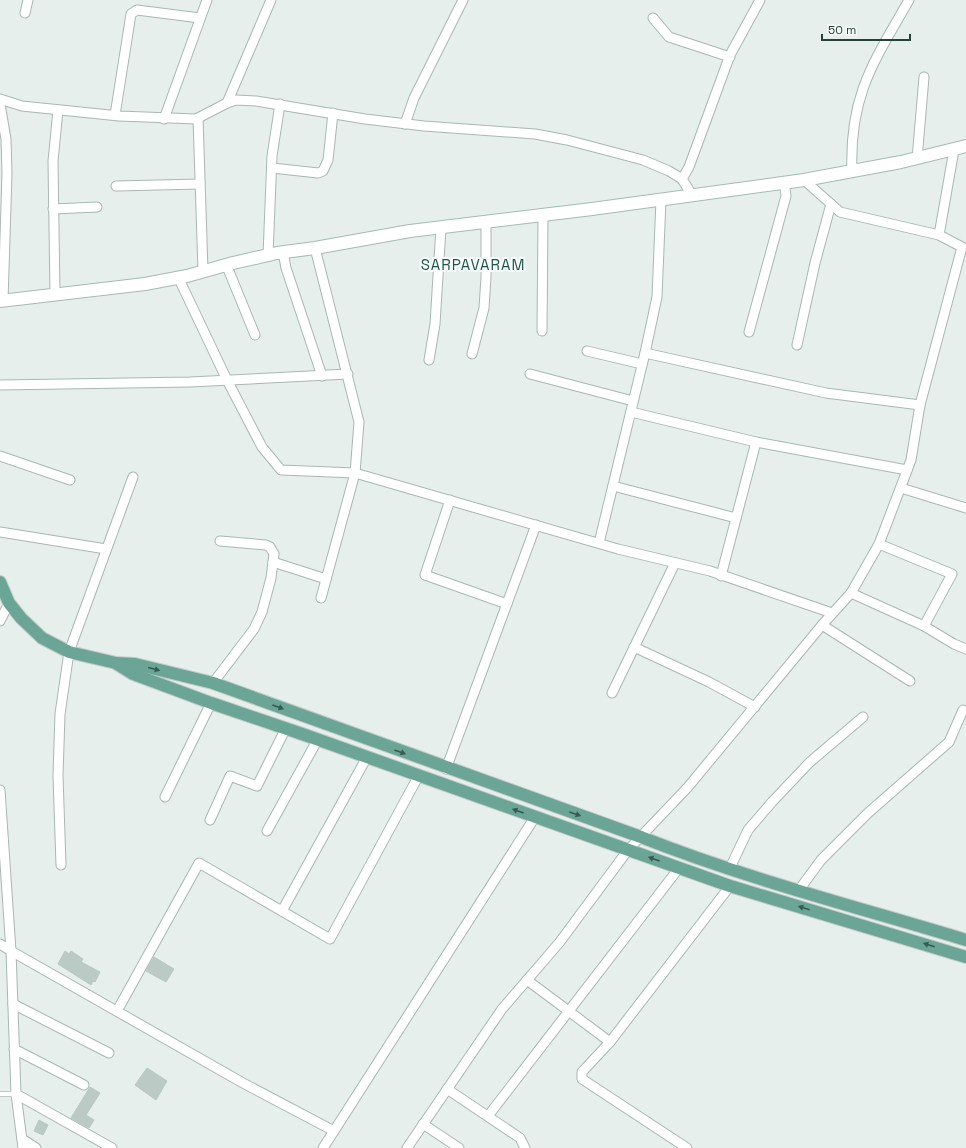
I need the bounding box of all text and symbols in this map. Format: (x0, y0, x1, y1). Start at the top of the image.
scale bar (822, 16, 910, 42)
text: 50 m (828, 22, 856, 38)
district label: SARPAVARAM (421, 255, 525, 274)
one-way arrow (148, 667, 160, 673)
one-way arrow (273, 704, 285, 710)
one-way arrow (395, 749, 407, 755)
one-way arrow (512, 808, 524, 814)
one-way arrow (570, 812, 582, 818)
one-way arrow (648, 856, 660, 862)
one-way arrow (798, 905, 810, 911)
one-way arrow (923, 942, 935, 948)

